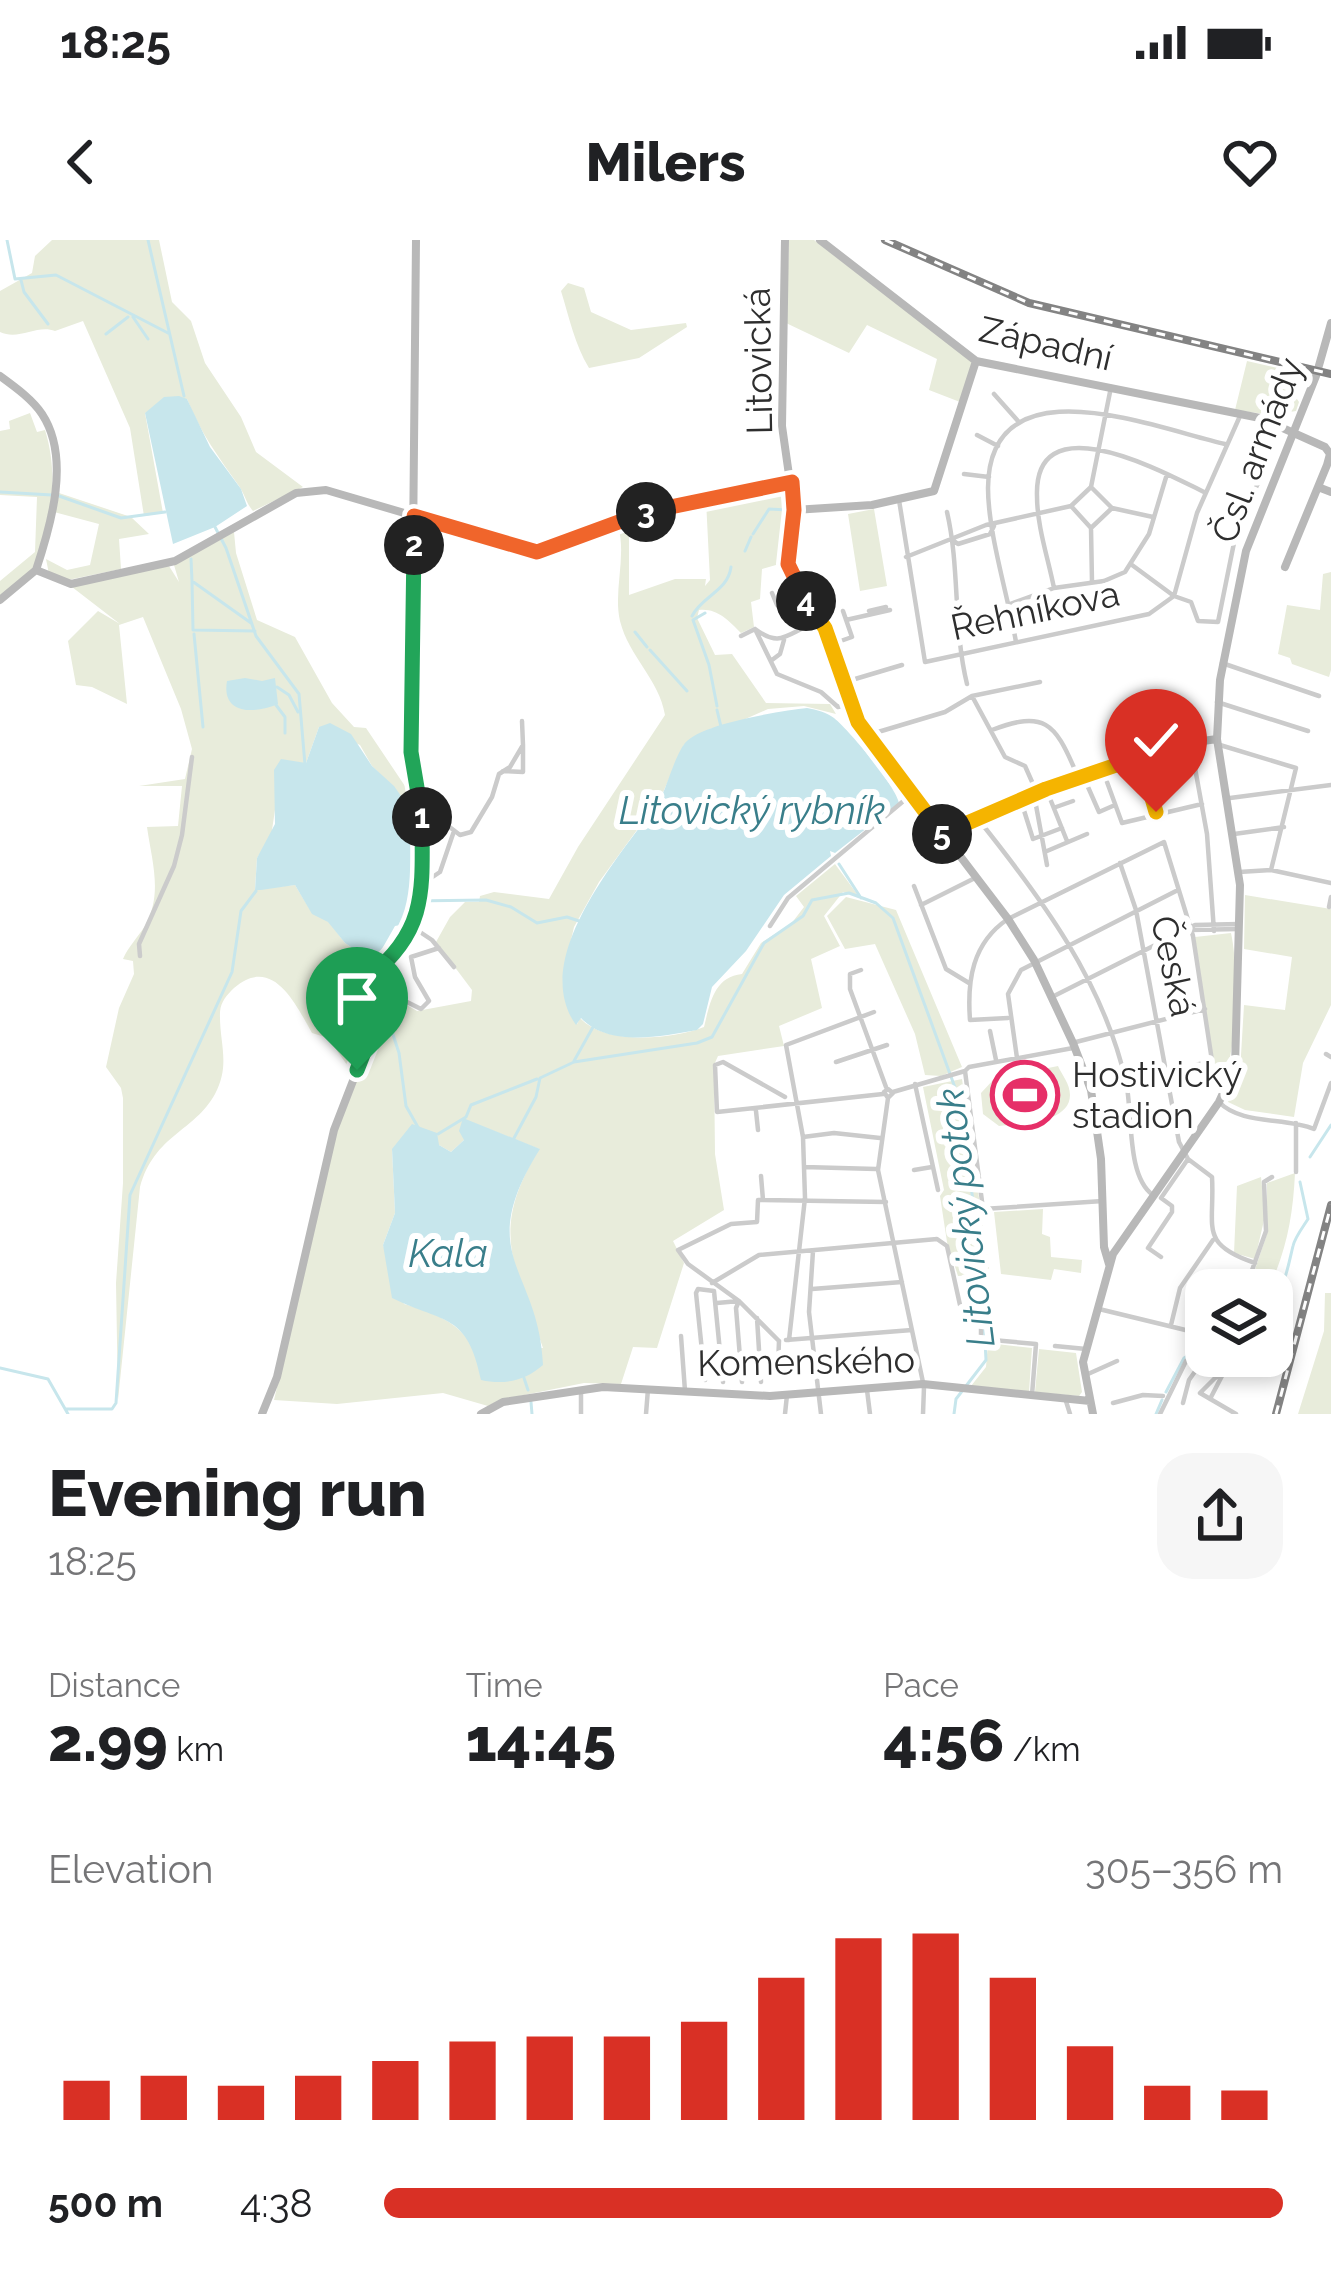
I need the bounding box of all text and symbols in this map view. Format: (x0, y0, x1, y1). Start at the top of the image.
text: 18:25 (60, 16, 171, 69)
icon: back (48, 129, 114, 195)
icon: heart (1217, 129, 1283, 195)
text: Milers (585, 130, 746, 194)
street label: Litovická (736, 287, 780, 435)
street label: Západní (975, 307, 1117, 379)
street label: Čsl. armády (1203, 352, 1311, 548)
pin: 3 (616, 482, 676, 542)
text: 3 (637, 492, 655, 531)
pin: 2 (384, 515, 444, 575)
text: 2 (405, 525, 423, 564)
pin: 4 (776, 571, 836, 631)
street label: Řehníkova (947, 572, 1123, 648)
text: 4 (797, 581, 815, 620)
pin (1105, 689, 1207, 812)
icon: check (1123, 707, 1189, 773)
pin: 1 (392, 787, 452, 847)
water label: Litovický rybník (619, 787, 885, 833)
text: 1 (414, 797, 430, 836)
pin: 5 (912, 804, 972, 864)
text: 5 (933, 814, 951, 853)
street label: Česká (1143, 912, 1205, 1020)
pin (306, 947, 408, 1070)
icon: arrive (324, 965, 390, 1031)
place label: Hostivický stadion (1072, 1053, 1242, 1136)
sports icon: Hostivický stadion (990, 1060, 1060, 1130)
water label: Litovický potok (926, 1086, 1004, 1350)
water label: Kala (408, 1230, 488, 1276)
map controls (1185, 1269, 1293, 1377)
button: layers (1185, 1269, 1293, 1377)
street label: Komenského (697, 1338, 915, 1384)
button: share (1157, 1453, 1283, 1579)
text: Evening run (48, 1454, 427, 1531)
text: 18:25 (48, 1538, 137, 1584)
text: Distance (48, 1666, 180, 1705)
text: Time (466, 1666, 543, 1705)
text: Pace (883, 1666, 959, 1705)
text: 2.99 (48, 1705, 168, 1775)
text: 14:45 (466, 1705, 616, 1775)
text: 4:56 (883, 1705, 1004, 1775)
text: km (168, 1730, 224, 1769)
text: /km (1004, 1730, 1081, 1769)
text: Elevation (48, 1846, 214, 1892)
text: 305–356 m (1085, 1846, 1283, 1892)
text: 500 m (48, 2180, 163, 2226)
text: 4:38 (240, 2180, 313, 2226)

